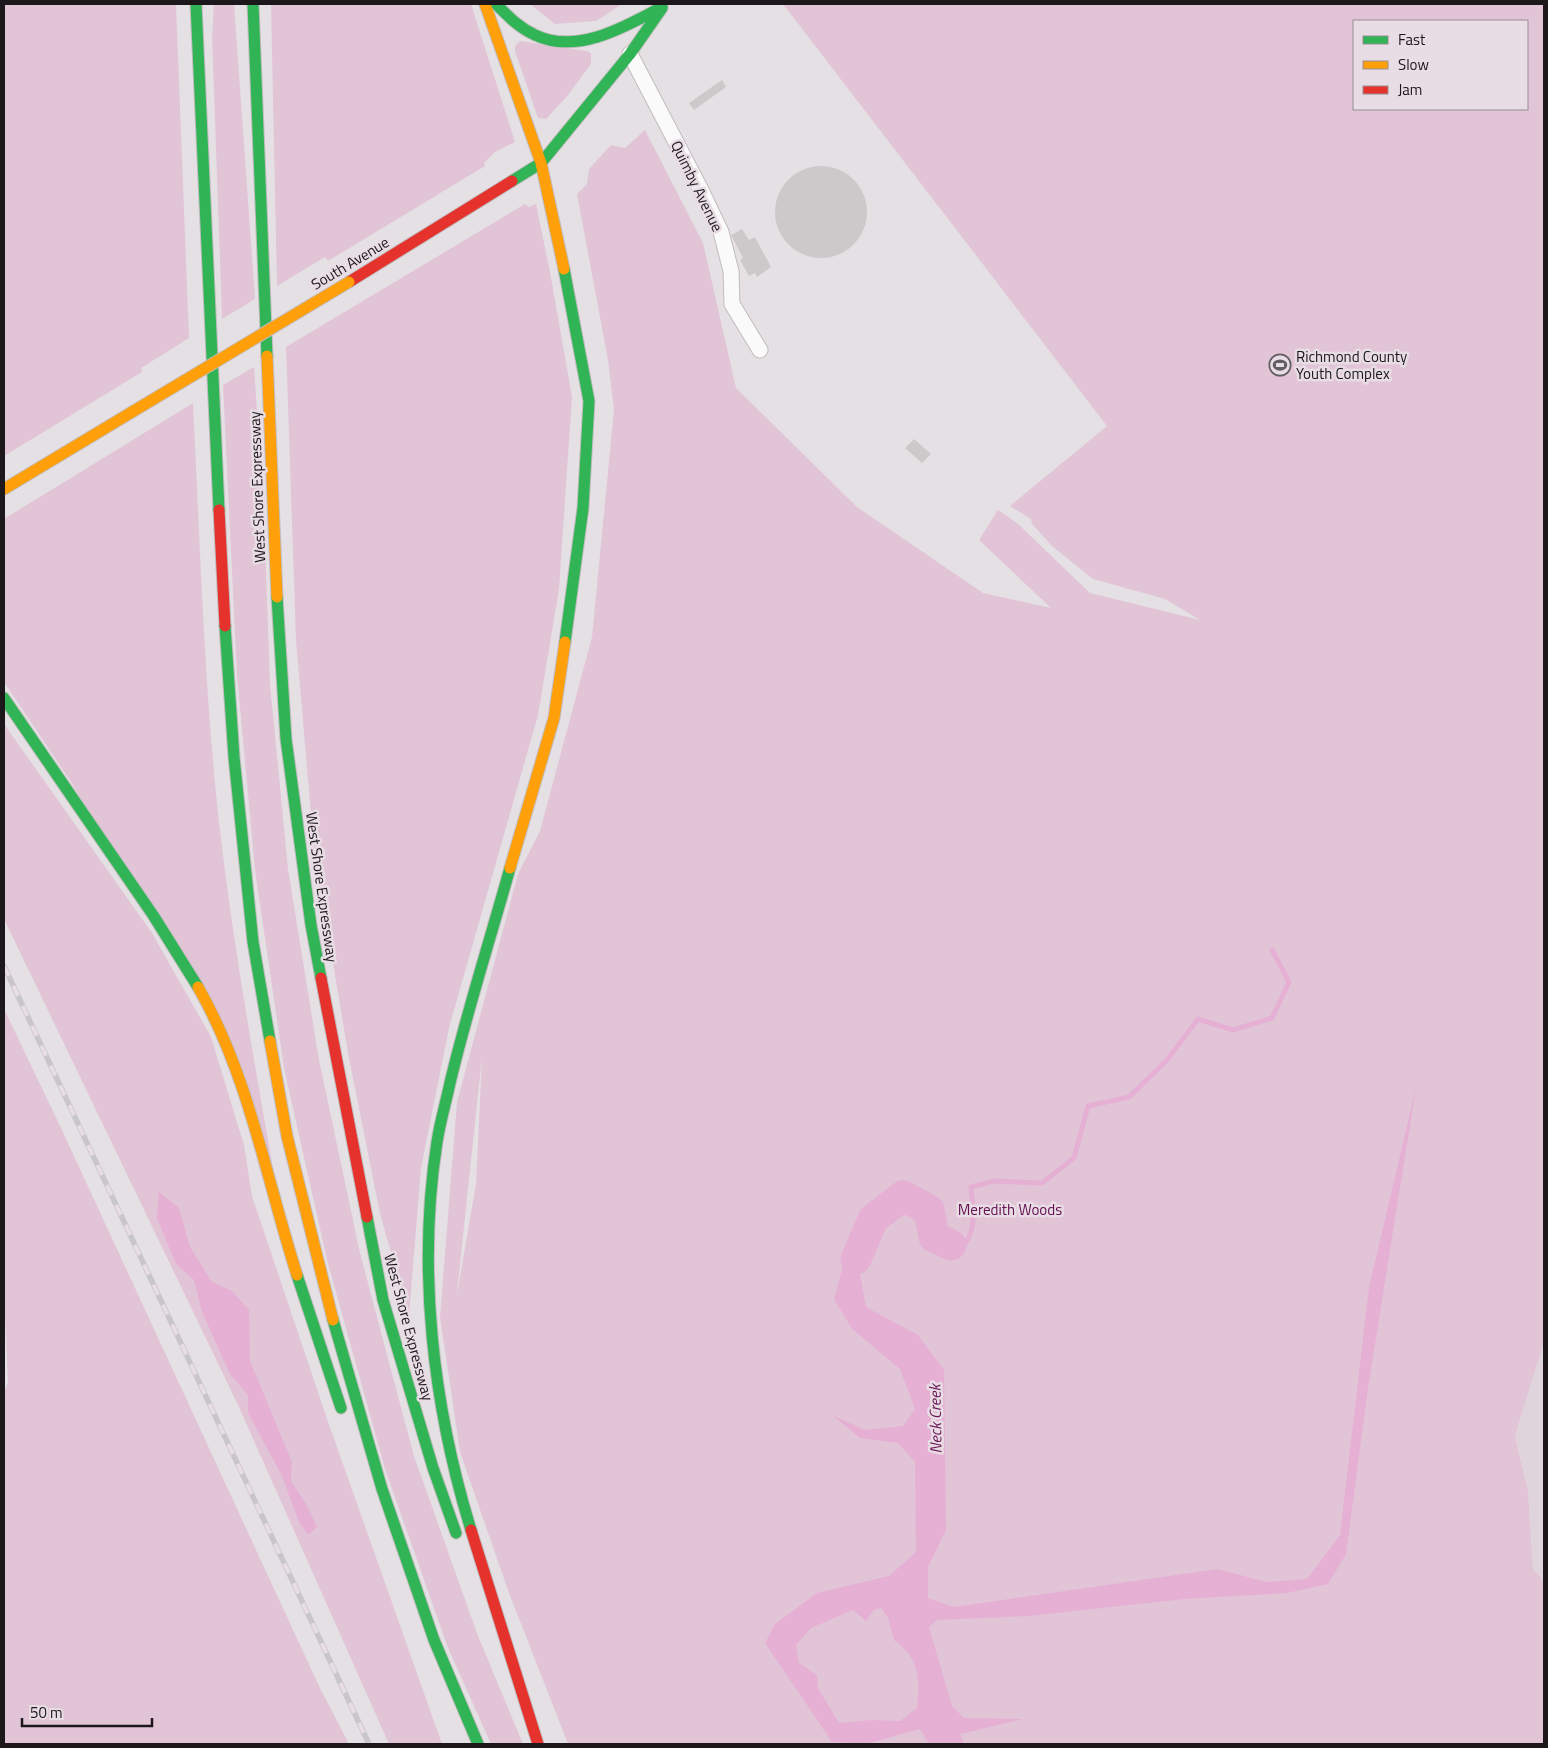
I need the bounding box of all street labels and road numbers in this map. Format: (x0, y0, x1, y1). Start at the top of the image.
street label: Quimby Avenue (665, 137, 729, 235)
street label: South Avenue (307, 231, 393, 295)
street label: West Shore Expressway (243, 411, 271, 563)
street label: West Shore Expressway (300, 810, 344, 964)
street label: West Shore Expressway (378, 1251, 440, 1403)

